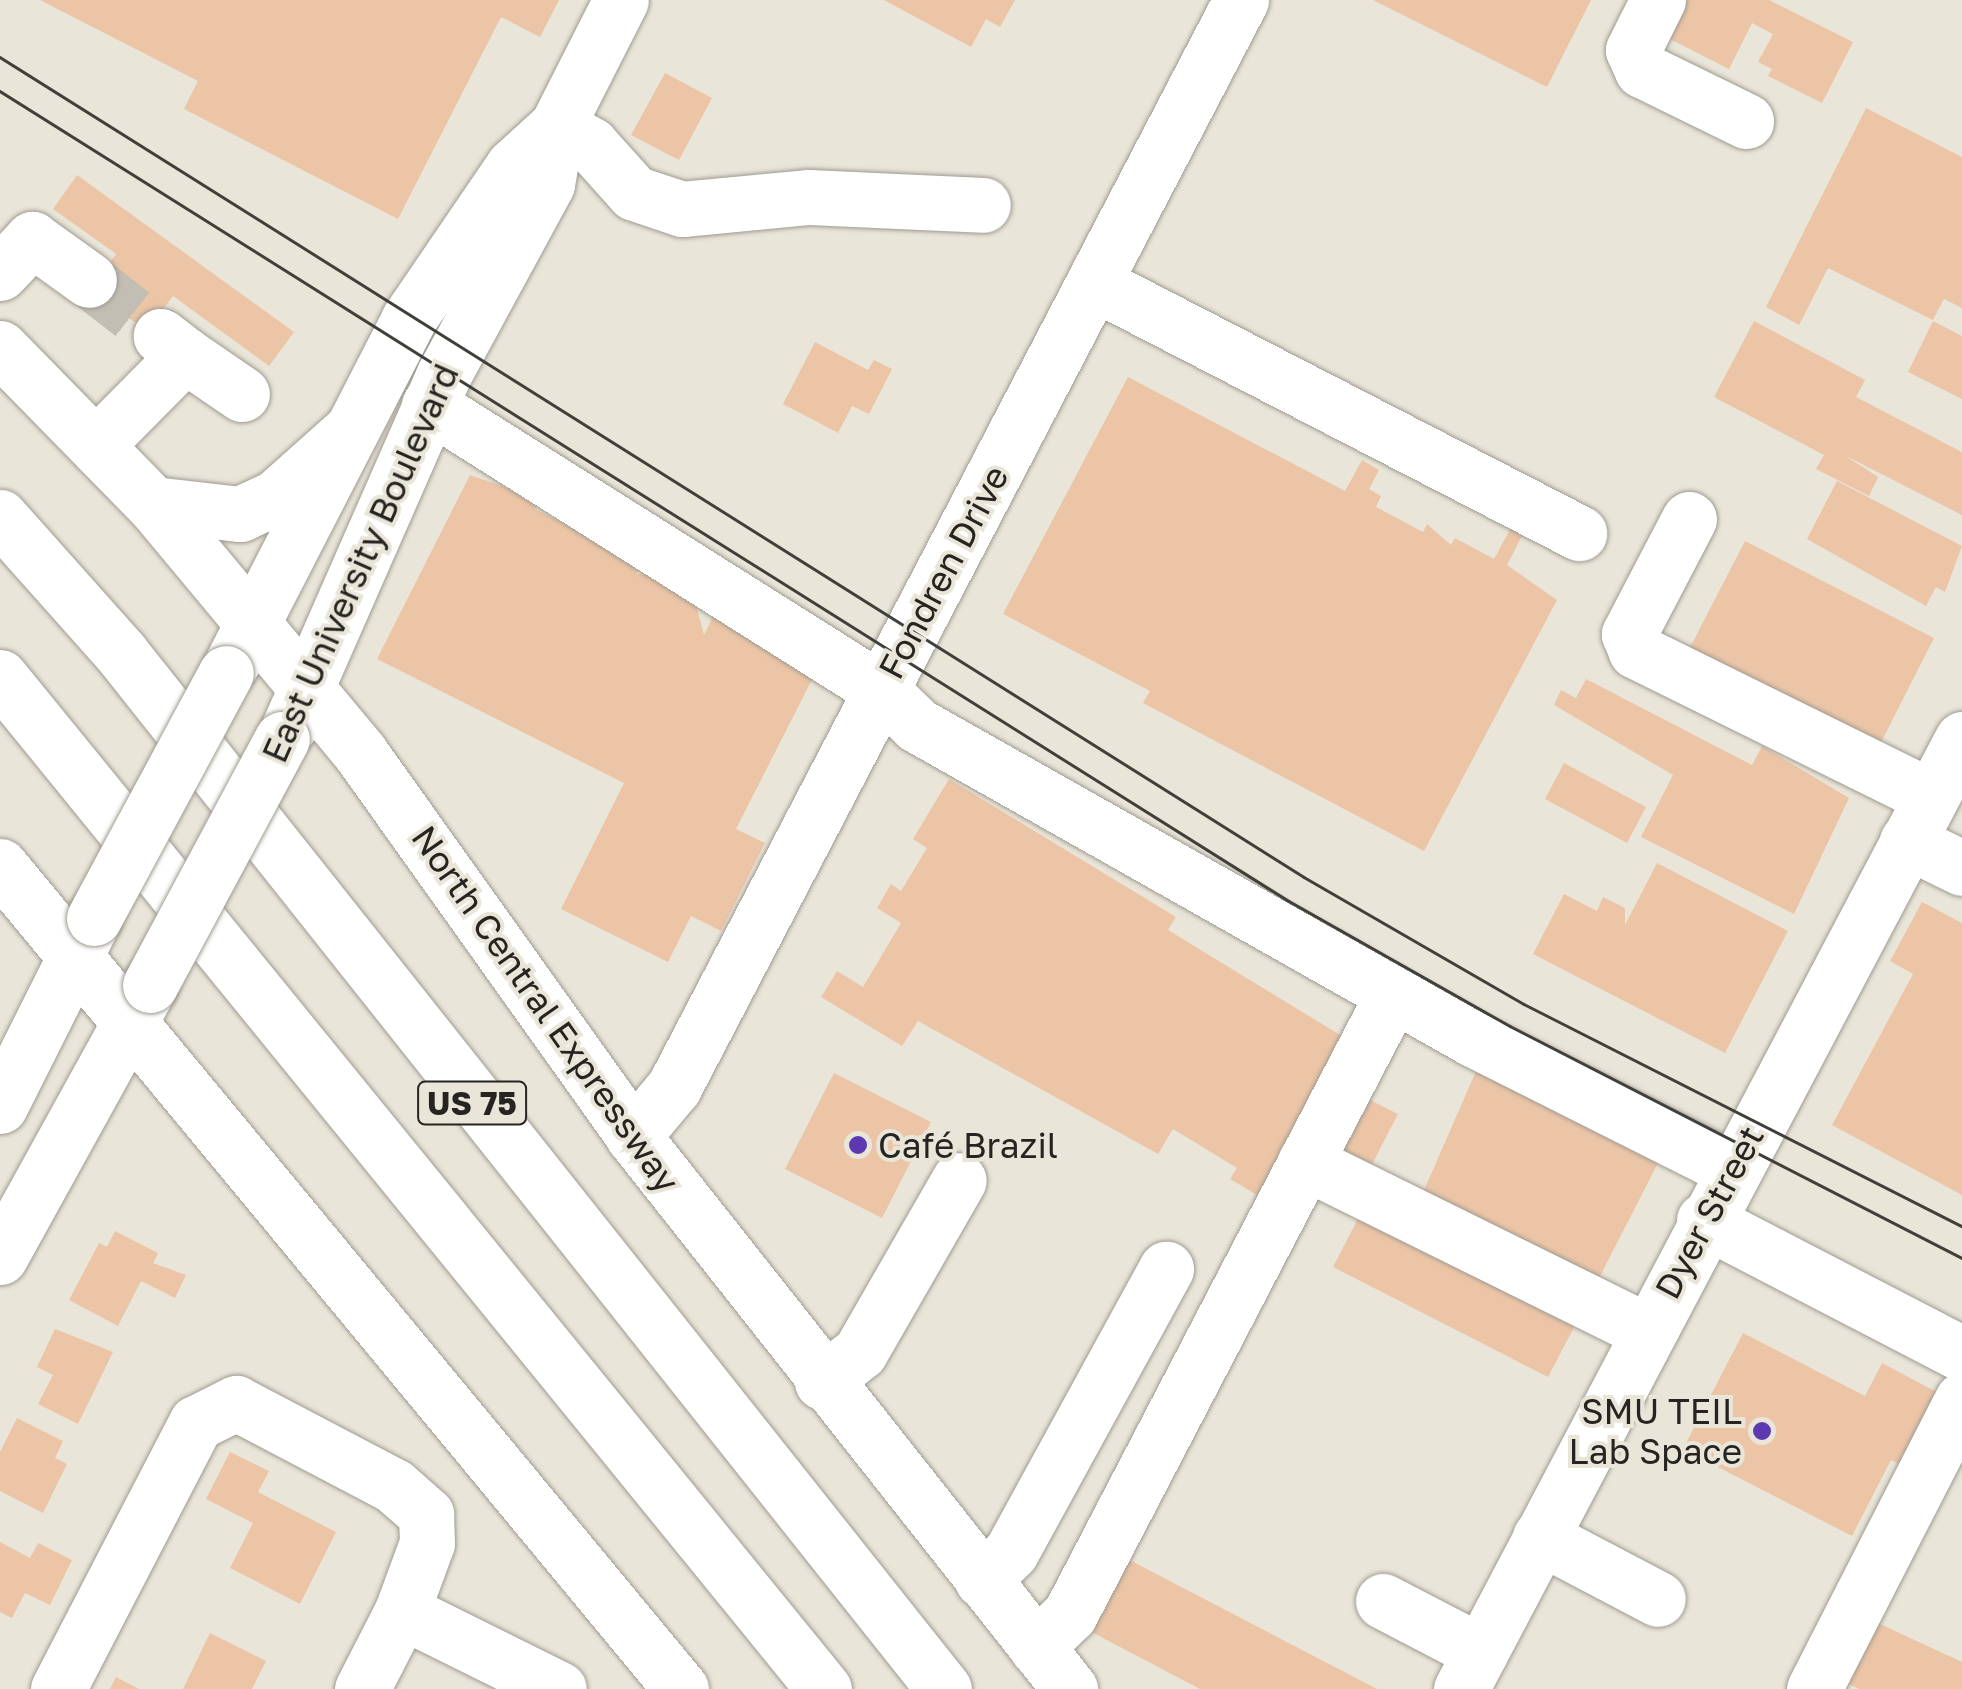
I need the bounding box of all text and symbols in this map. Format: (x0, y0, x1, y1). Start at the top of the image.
street label: East University Boulevard (253, 357, 467, 769)
street label: Fondren Drive (869, 458, 1017, 686)
street label: North Central Expressway (403, 818, 689, 1200)
road number: US 75 (417, 1076, 527, 1130)
street label: Dyer Street (1646, 1118, 1772, 1306)
place label: Café Brazil (878, 1124, 1058, 1166)
marker: Café Brazil (847, 1134, 869, 1156)
place label: SMU TEIL Lab Space (1569, 1390, 1742, 1472)
marker: SMU TEIL Lab Space (1751, 1420, 1773, 1442)

